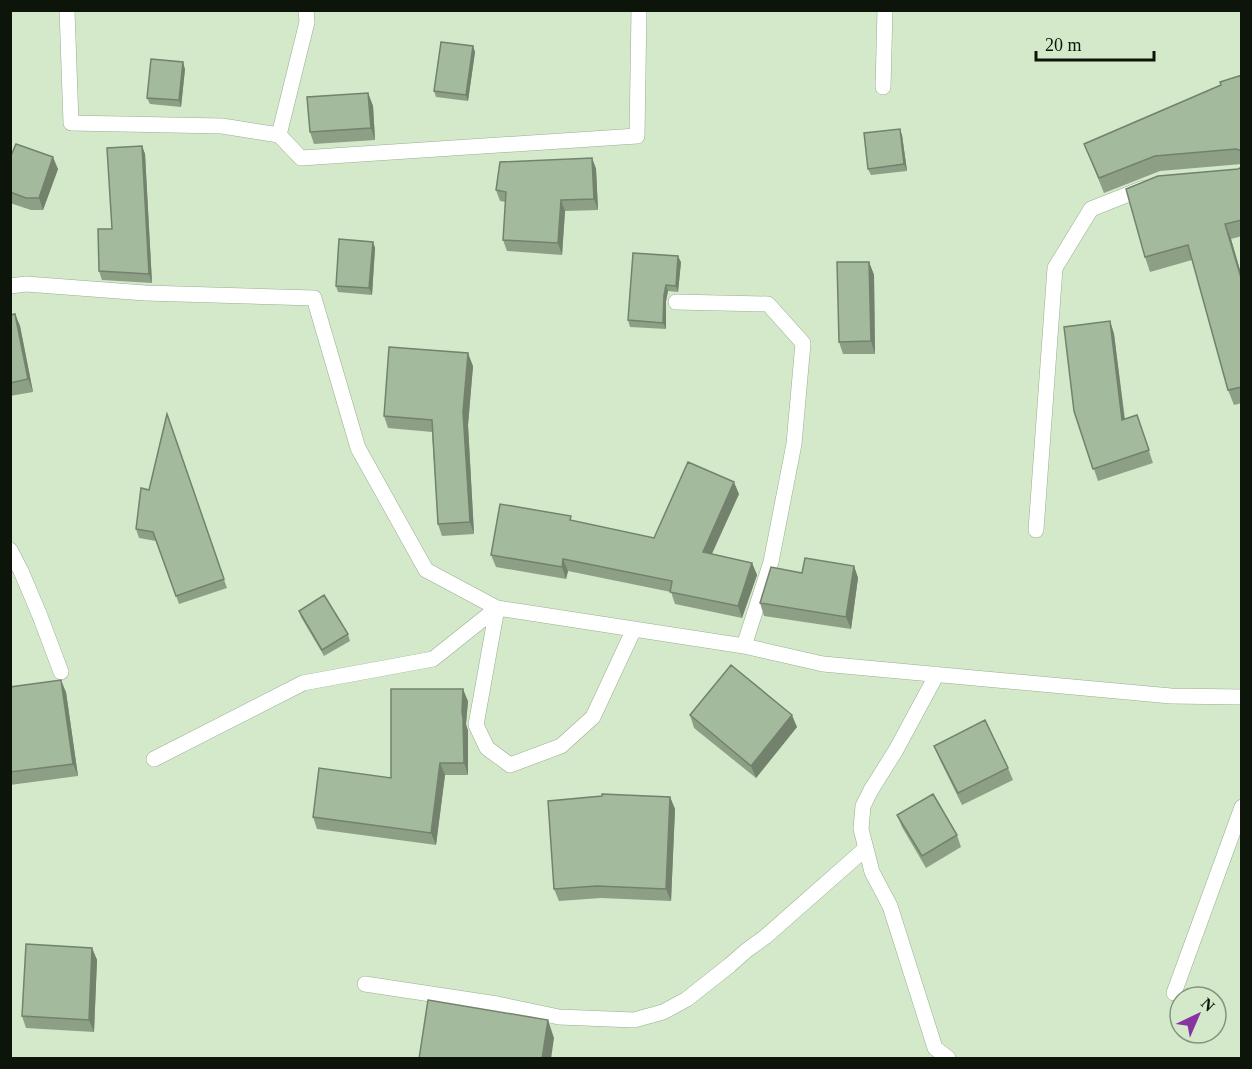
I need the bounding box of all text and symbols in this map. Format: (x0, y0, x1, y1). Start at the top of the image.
scale bar (1036, 24, 1154, 62)
text: 20 m (1045, 35, 1082, 55)
north arrow (1168, 985, 1228, 1045)
text: N (1198, 994, 1218, 1015)

